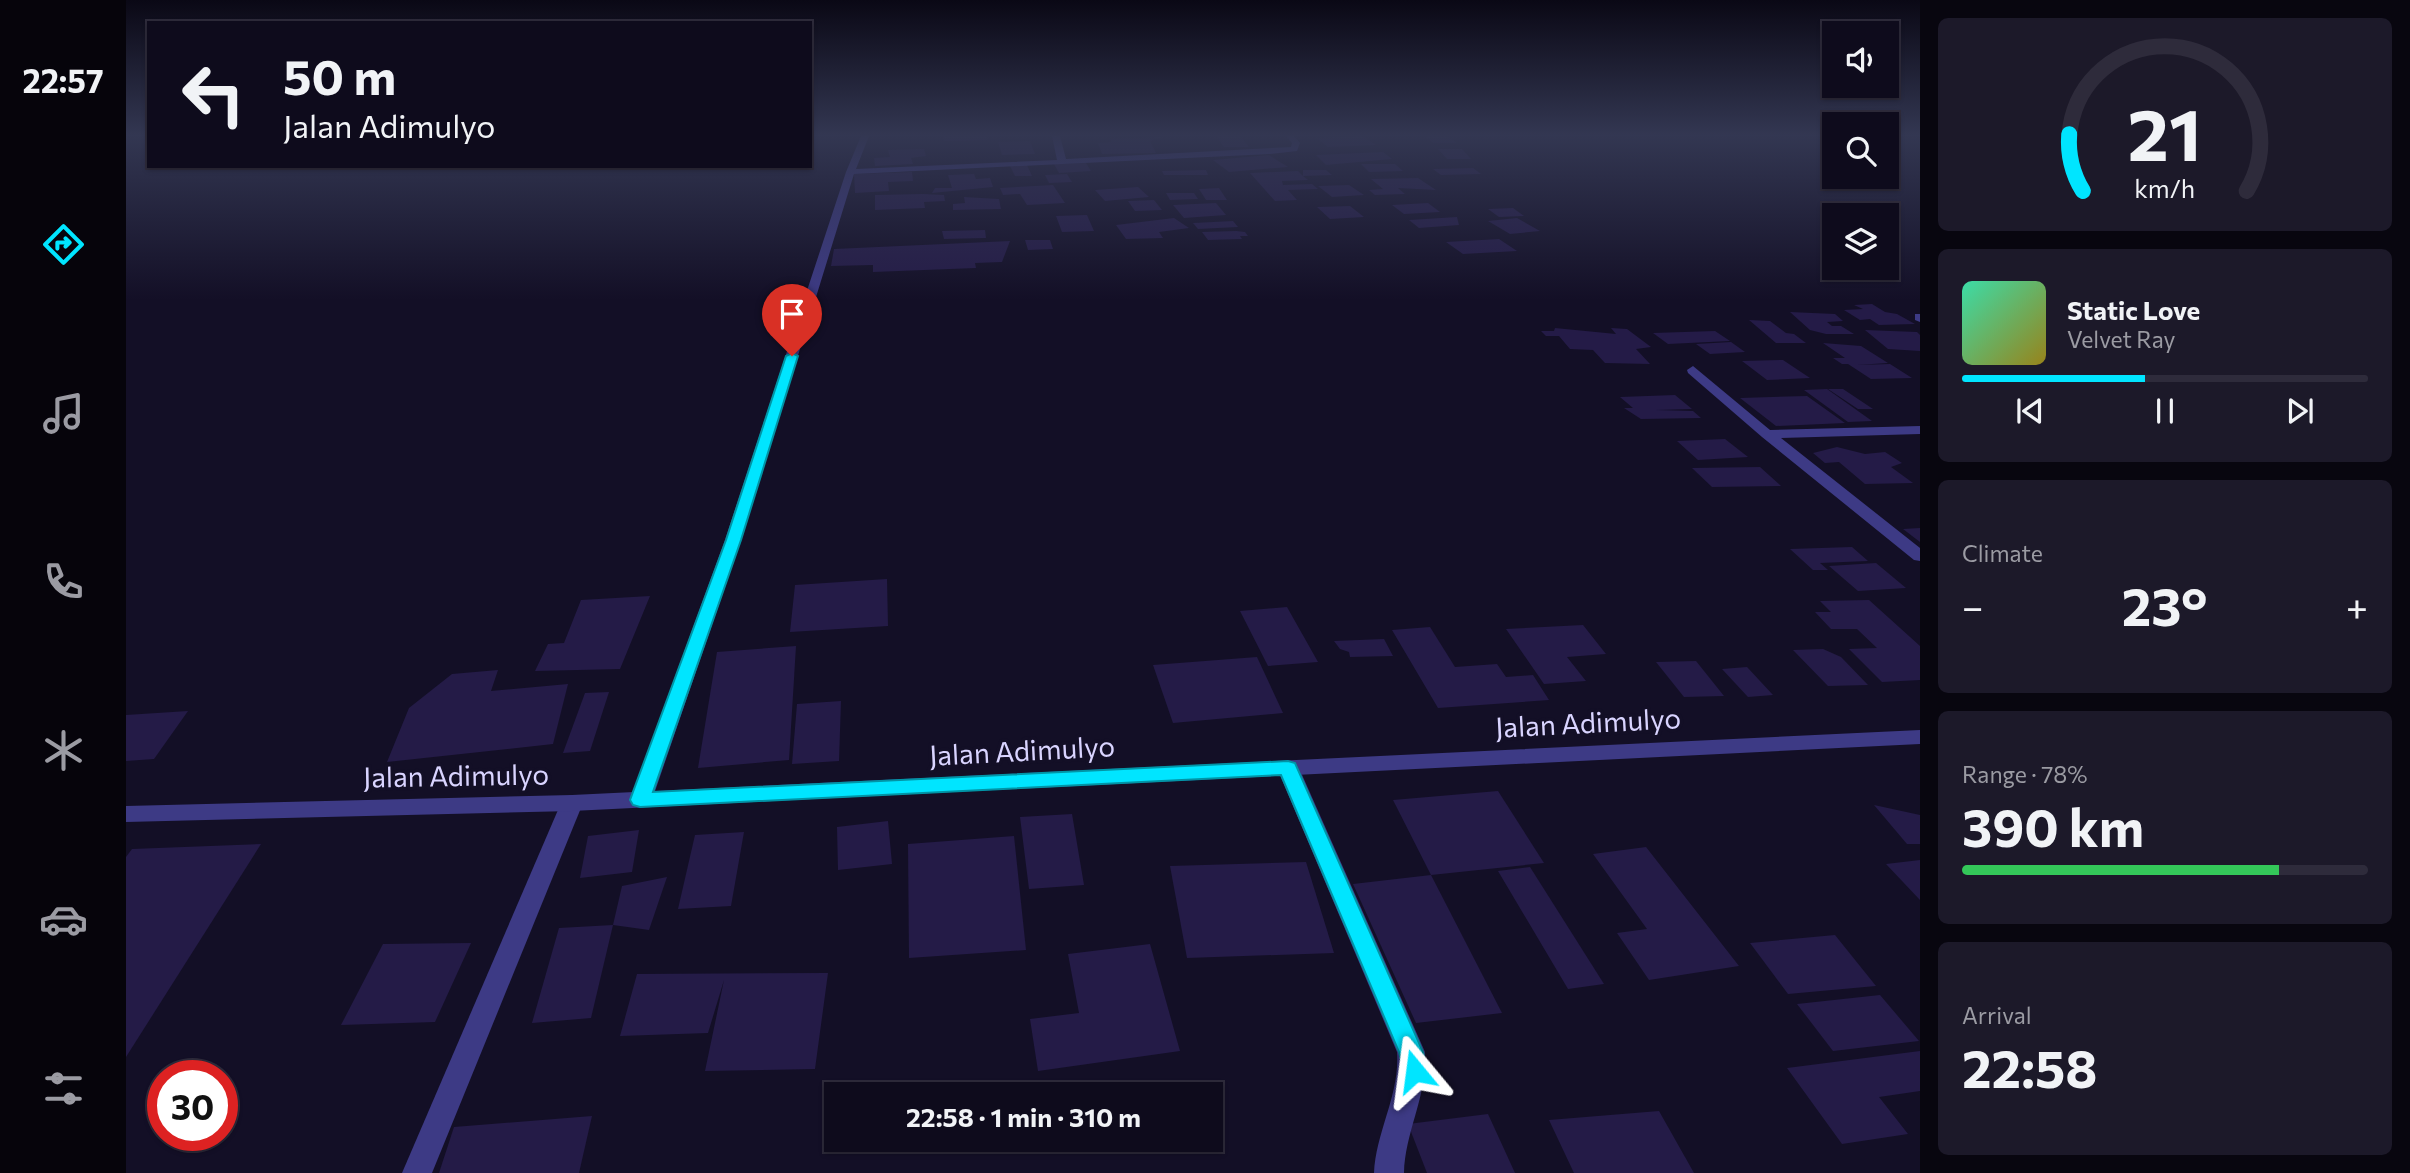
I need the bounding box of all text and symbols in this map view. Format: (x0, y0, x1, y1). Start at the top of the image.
map controls (1822, 21, 1899, 280)
button: sound (1822, 21, 1899, 98)
text: 50 m (283, 45, 396, 105)
icon: left (168, 49, 259, 140)
text: 22:57 (22, 60, 104, 100)
text: 21 (2128, 87, 2202, 176)
text: Jalan Adimulyo (283, 105, 495, 145)
button: search (1822, 112, 1899, 189)
text: km/h (2135, 172, 2195, 202)
button: layers (1822, 203, 1899, 280)
icon: directions (39, 220, 88, 269)
pin (762, 284, 822, 356)
text: Static Love (2067, 294, 2200, 325)
icon: arrive (773, 295, 811, 333)
text: Velvet Ray (2067, 325, 2175, 353)
icon: music (39, 389, 88, 438)
icon: previous (2011, 392, 2049, 430)
icon: pause (2146, 392, 2184, 430)
icon: next (2281, 392, 2319, 430)
text: Climate (1962, 539, 2043, 567)
icon: phone (39, 557, 88, 606)
text: 23° (2122, 573, 2208, 637)
text: − (1962, 582, 1984, 629)
text: + (2346, 582, 2368, 629)
street label: Jalan Adimulyo (1494, 700, 1682, 744)
icon: climate (39, 726, 88, 775)
street label: Jalan Adimulyo (928, 728, 1116, 772)
street label: Jalan Adimulyo (363, 756, 549, 794)
text: Range · 78% (1962, 760, 2087, 788)
text: 390 km (1962, 794, 2144, 858)
icon: car (39, 895, 88, 944)
text: Arrival (1962, 1001, 2032, 1029)
position arrow (1378, 1034, 1452, 1108)
text: 22:58 (1962, 1035, 2097, 1099)
speed limit sign: 30 (147, 1060, 238, 1151)
icon: filters (39, 1064, 88, 1113)
text: 22:58 · 1 min · 310 m (906, 1101, 1141, 1132)

